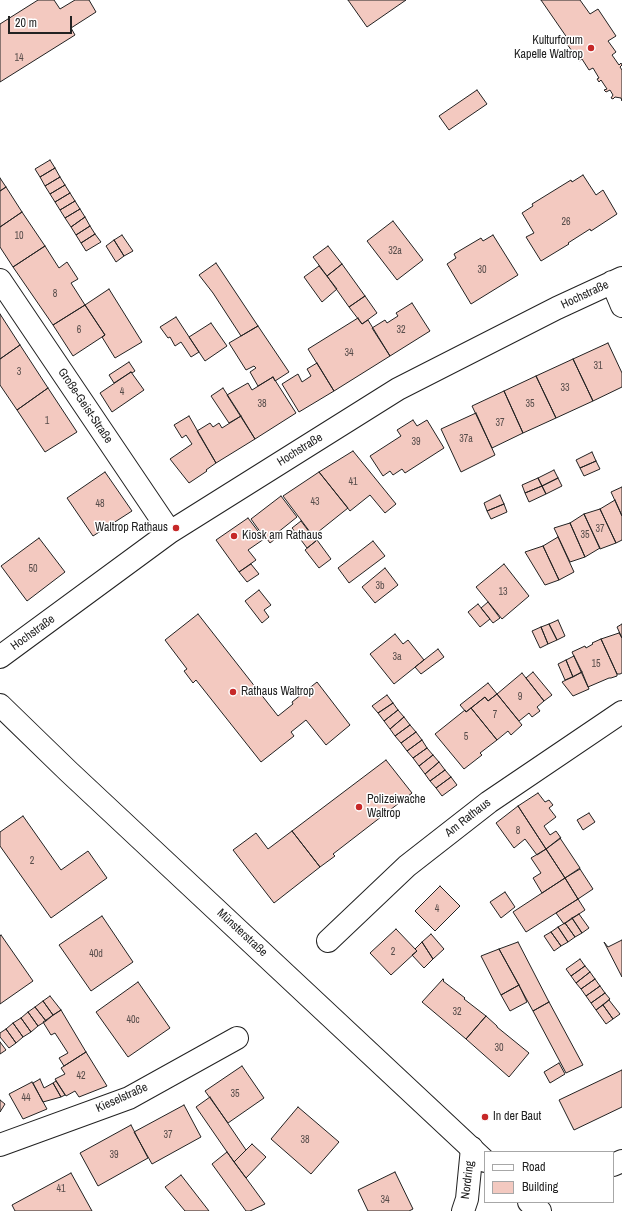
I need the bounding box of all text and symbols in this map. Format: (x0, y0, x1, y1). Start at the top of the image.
scale bar (10, 8, 74, 34)
text: 20 m (15, 15, 37, 31)
place label: Kulturforum Kapelle Waltrop (514, 34, 583, 62)
marker: Kulturforum Kapelle Waltrop (586, 43, 596, 53)
house number: 14 (14, 52, 24, 64)
house number: 26 (561, 216, 571, 228)
house number: 10 (14, 230, 24, 242)
house number: 32a (388, 245, 402, 257)
house number: 30 (477, 264, 487, 276)
street label: Hochstraße (559, 278, 611, 312)
house number: 8 (53, 288, 57, 300)
house number: 6 (77, 324, 81, 336)
house number: 32 (396, 324, 406, 336)
house number: 34 (344, 347, 354, 359)
house number: 31 (593, 360, 603, 372)
house number: 3 (17, 366, 21, 378)
street label: Große-Geist-Straße (55, 366, 115, 446)
house number: 33 (560, 382, 570, 394)
house number: 4 (120, 386, 124, 398)
house number: 38 (257, 398, 267, 410)
house number: 35 (525, 398, 535, 410)
house number: 1 (45, 415, 49, 427)
house number: 37 (495, 417, 505, 429)
street label: Hochstraße (275, 430, 325, 470)
house number: 37a (459, 433, 473, 445)
house number: 39 (411, 436, 421, 448)
house number: 41 (348, 476, 358, 488)
house number: 43 (310, 496, 320, 508)
house number: 48 (95, 498, 105, 510)
place label: Waltrop Rathaus (95, 521, 168, 535)
marker: Waltrop Rathaus (171, 523, 181, 533)
house number: 37 (595, 523, 605, 535)
place label: Kiosk am Rathaus (242, 529, 322, 543)
house number: 35 (580, 529, 590, 541)
marker: Kiosk am Rathaus (229, 531, 239, 541)
house number: 50 (28, 563, 38, 575)
house number: 3b (375, 580, 385, 592)
house number: 13 (498, 586, 508, 598)
street label: Hochstraße (8, 612, 58, 654)
house number: 3a (392, 651, 402, 663)
house number: 15 (591, 658, 601, 670)
place label: Rathaus Waltrop (241, 685, 314, 699)
marker: Rathaus Waltrop (228, 687, 238, 697)
house number: 9 (518, 691, 522, 703)
house number: 7 (493, 709, 497, 721)
house number: 5 (464, 731, 468, 743)
place label: Polizeiwache Waltrop (367, 793, 426, 821)
street label: Am Rathaus (442, 796, 494, 840)
marker: Polizeiwache Waltrop (354, 802, 364, 812)
house number: 8 (516, 825, 520, 837)
house number: 2 (30, 855, 34, 867)
house number: 4 (435, 903, 439, 915)
street label: Münsterstraße (214, 906, 270, 960)
house number: 2 (391, 946, 395, 958)
house number: 40d (89, 948, 103, 960)
house number: 32 (452, 1006, 462, 1018)
house number: 40c (126, 1014, 140, 1026)
house number: 30 (494, 1042, 504, 1054)
house number: 42 (76, 1070, 86, 1082)
street label: Kieselstraße (94, 1080, 150, 1116)
house number: 35 (230, 1088, 240, 1100)
house number: 44 (21, 1092, 31, 1104)
place label: In der Baut (493, 1110, 541, 1124)
marker: In der Baut (480, 1112, 490, 1122)
house number: 37 (163, 1129, 173, 1141)
house number: 38 (300, 1134, 310, 1146)
house number: 39 (109, 1149, 119, 1161)
legend (484, 1151, 614, 1203)
text: Road (522, 1159, 546, 1175)
street label: Nordring (459, 1160, 477, 1200)
text: Building (522, 1179, 558, 1195)
house number: 41 (56, 1183, 66, 1195)
house number: 34 (380, 1194, 390, 1206)

